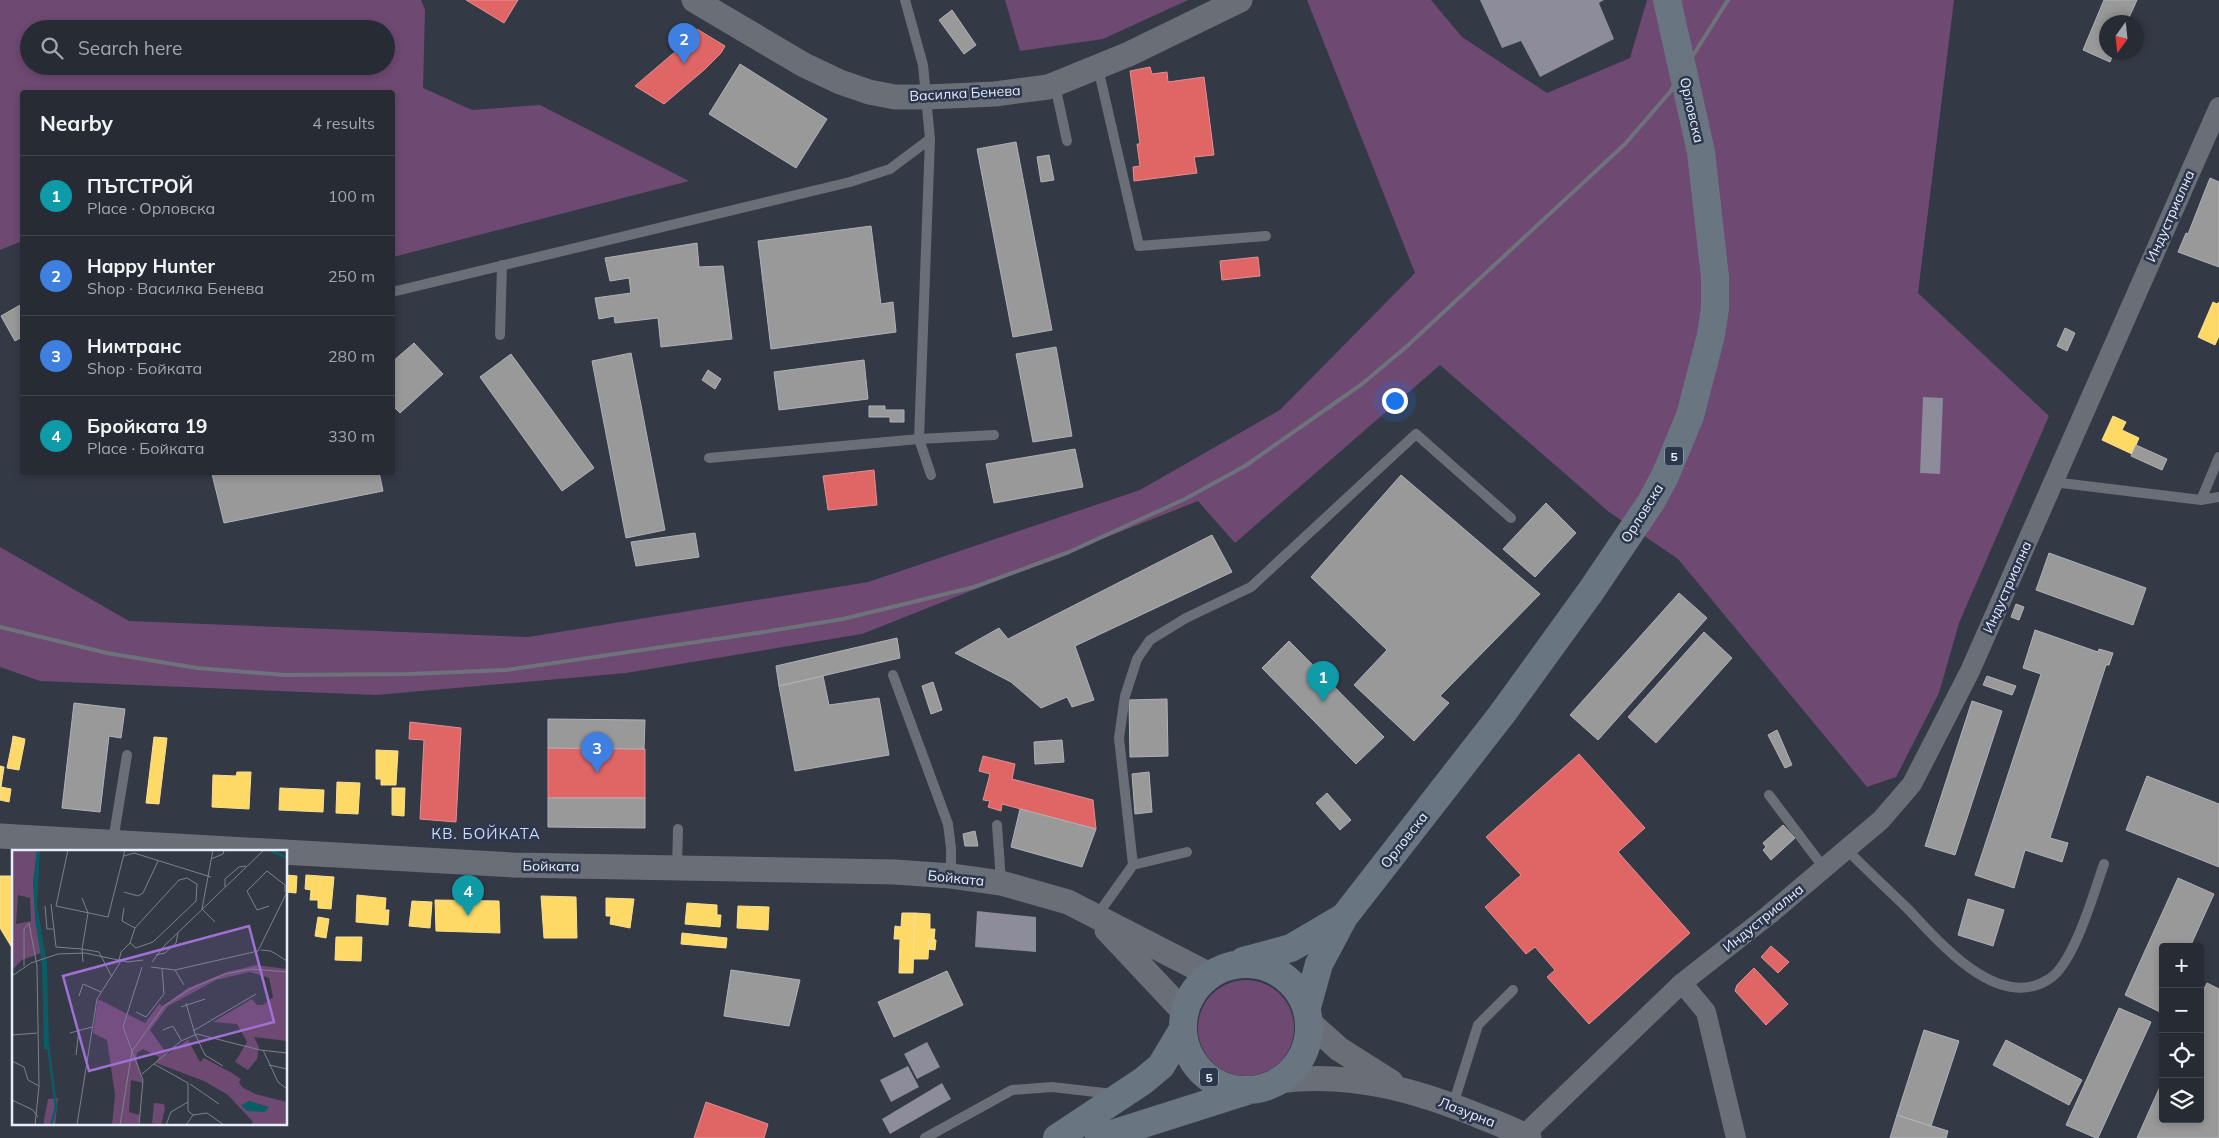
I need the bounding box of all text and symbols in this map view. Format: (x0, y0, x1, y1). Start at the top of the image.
north arrow (2099, 15, 2144, 60)
search box (20, 20, 395, 75)
pin: 2 (668, 23, 700, 64)
icon: search (38, 34, 66, 62)
text: Search here (78, 36, 182, 60)
street label: Орловска (1676, 76, 1708, 144)
street label: Василка Бенева (909, 81, 1021, 105)
text: Nearby (40, 110, 113, 136)
text: 4 results (312, 113, 375, 133)
street label: Индустриална (2142, 167, 2198, 265)
text: ПЪТСТРОЙ (87, 174, 193, 198)
text: 1 (51, 186, 61, 206)
text: 100 m (328, 186, 375, 206)
text: Place · Орловска (87, 198, 215, 218)
text: Happy Hunter (87, 254, 215, 278)
text: 2 (51, 266, 61, 286)
text: 250 m (328, 266, 375, 286)
text: Shop · Василка Бенева (87, 278, 264, 298)
text: Нимтранс (87, 334, 182, 358)
text: 3 (51, 346, 61, 366)
text: 280 m (328, 346, 375, 366)
text: Shop · Бойката (87, 358, 202, 378)
your location (1382, 388, 1408, 414)
text: Бройката 19 (87, 414, 207, 438)
text: 4 (51, 426, 61, 446)
text: 330 m (328, 426, 375, 446)
text: Place · Бойката (87, 438, 204, 458)
road number: 5 (1665, 446, 1683, 466)
street label: Орловска (1617, 480, 1667, 546)
street label: Индустриална (1979, 538, 2035, 636)
pin: 1 (1307, 661, 1339, 702)
pin: 3 (581, 732, 613, 773)
street label: Орловска (1376, 808, 1432, 872)
district label: КВ. БОЙКАТА (431, 824, 541, 843)
inset map (12, 850, 288, 1126)
street label: Бойката (522, 857, 580, 875)
street label: Бойката (927, 866, 985, 890)
pin: 4 (452, 875, 484, 916)
street label: Индустриална (1719, 880, 1807, 956)
map controls (2159, 943, 2204, 1123)
button: + (2159, 943, 2204, 988)
button: − (2159, 988, 2204, 1033)
button: locate (2159, 1033, 2204, 1078)
road number: 5 (1200, 1068, 1218, 1086)
button: layers (2159, 1078, 2204, 1123)
street label: Лазурна (1436, 1093, 1498, 1131)

